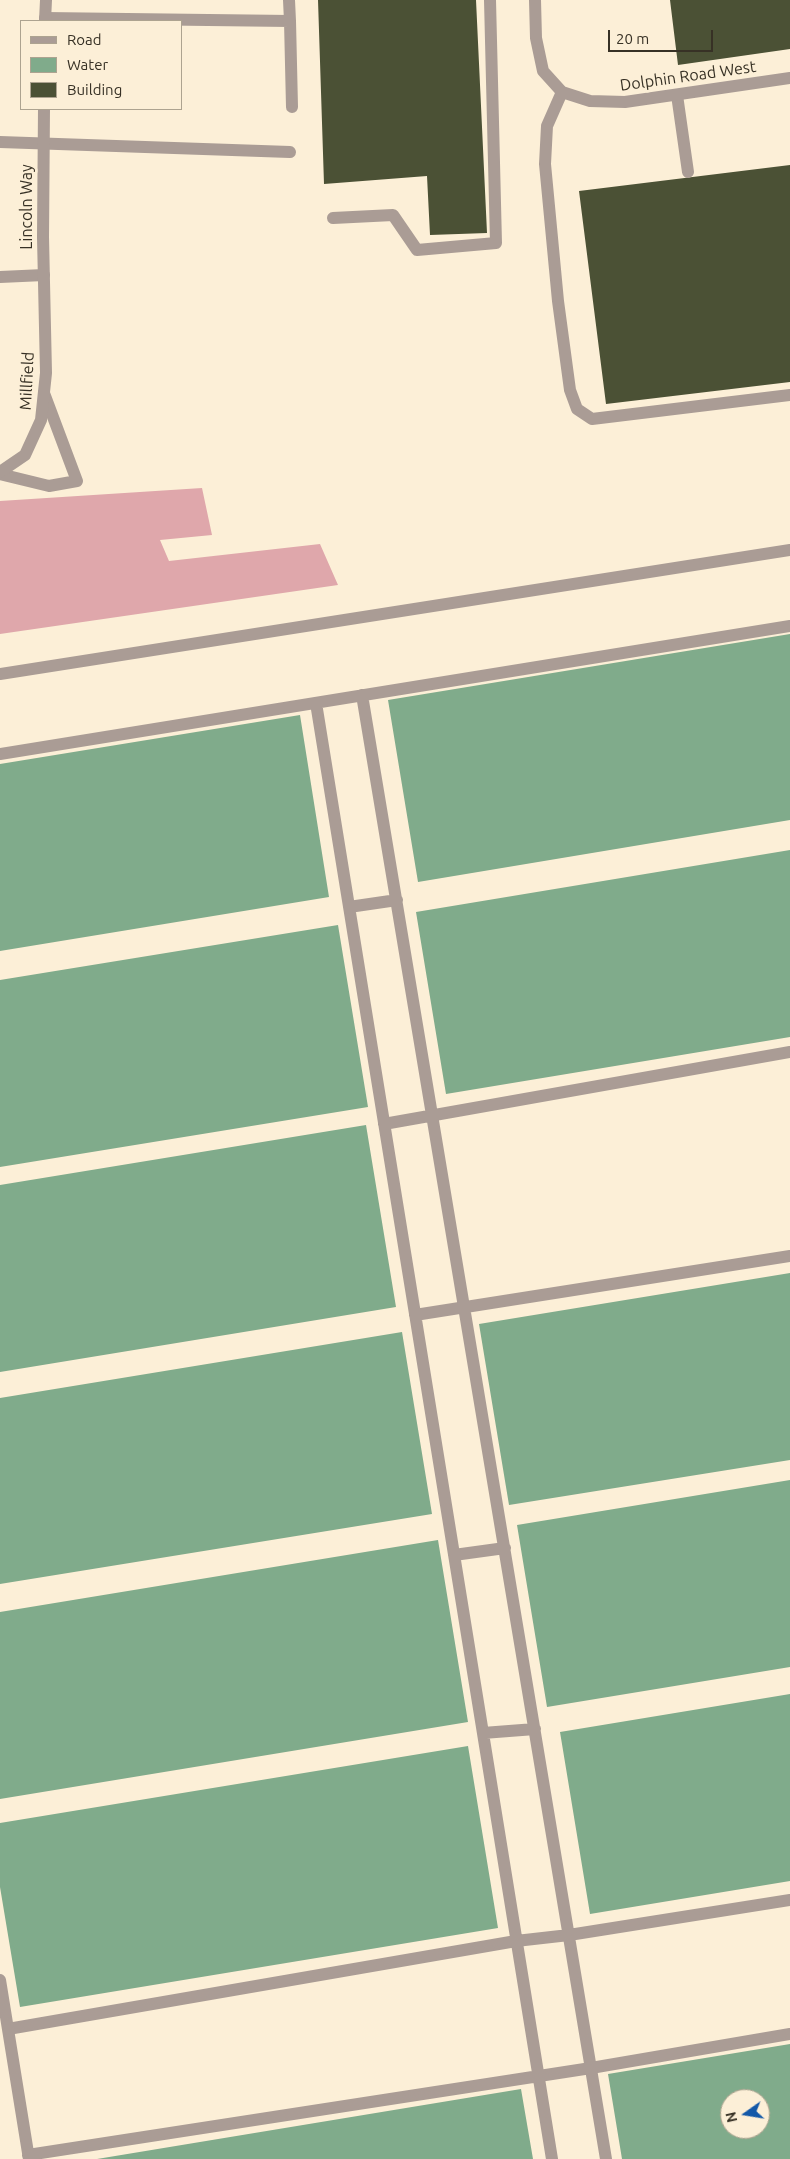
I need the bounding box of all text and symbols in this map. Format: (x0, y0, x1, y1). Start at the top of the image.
legend (20, 20, 182, 110)
scale bar (610, 20, 715, 52)
text: 20 m (616, 30, 649, 47)
text: Road (67, 31, 102, 48)
text: Water (67, 56, 108, 73)
street label: Dolphin Road West (619, 57, 757, 95)
text: Building (67, 81, 122, 98)
street label: Lincoln Way (17, 164, 37, 250)
street label: Millfield (16, 351, 38, 411)
north arrow (720, 2089, 770, 2139)
text: N (722, 2110, 740, 2124)

